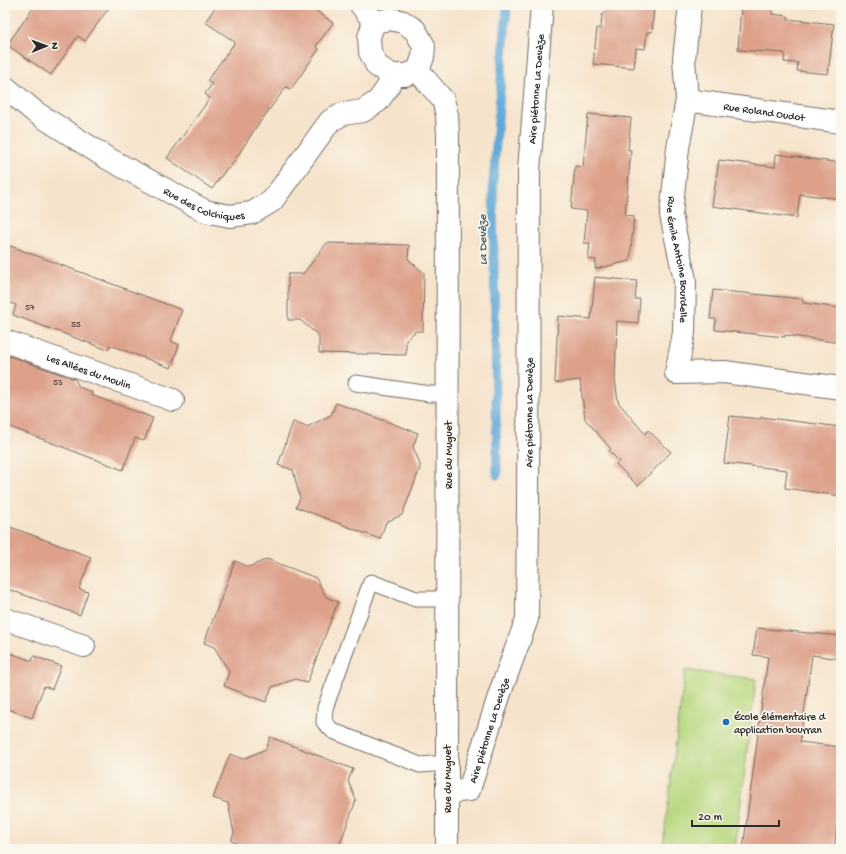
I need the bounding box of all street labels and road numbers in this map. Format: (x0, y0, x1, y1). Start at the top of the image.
street label: Aire piétonne La Devèze (527, 33, 548, 145)
street label: Rue Roland Oudot (722, 101, 807, 125)
street label: Rue des Colchiques (161, 186, 246, 224)
street label: Rue Émile Antoine Bourdelle (663, 196, 689, 323)
street label: Les Allées du Moulin (45, 352, 133, 393)
street label: Aire piétonne La Devèze (524, 357, 536, 468)
street label: Rue du Muguet (444, 420, 456, 489)
street label: Aire piétonne La Devèze (468, 676, 513, 785)
street label: Rue du Muguet (443, 744, 455, 813)

